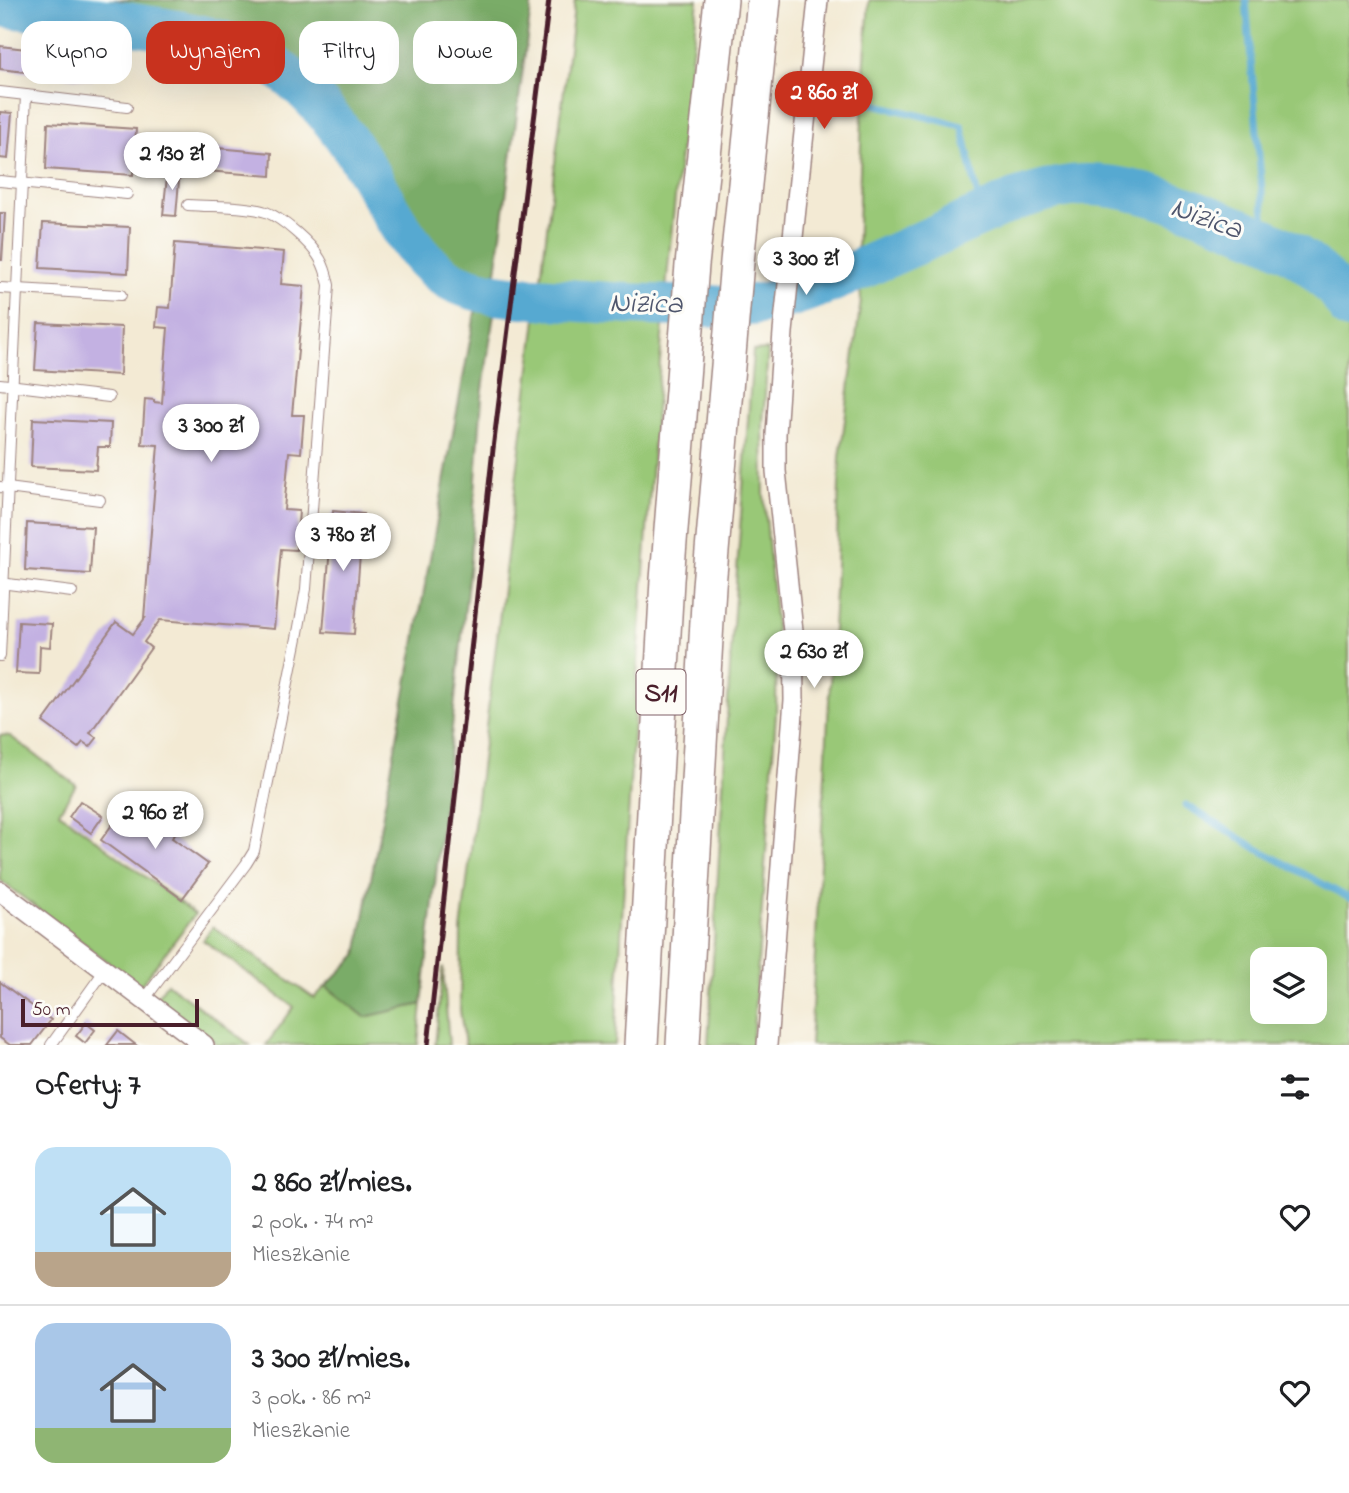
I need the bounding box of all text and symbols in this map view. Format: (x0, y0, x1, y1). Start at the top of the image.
chip: Kupno (21, 21, 132, 84)
chip: Wynajem (146, 21, 285, 84)
chip: Filtry (299, 21, 399, 84)
chip: Nowe (413, 21, 517, 84)
pin: 2 860 zł (752, 72, 896, 131)
text: 2 860 zł (791, 77, 857, 110)
pin: 2 130 zł (100, 132, 244, 192)
text: 2 130 zł (140, 138, 204, 171)
water label: Nizica (1164, 187, 1249, 253)
pin: 3 300 zł (734, 238, 878, 297)
text: 3 300 zł (773, 243, 839, 276)
water label: Nizica (609, 282, 684, 328)
pin: 3 300 zł (139, 405, 283, 464)
text: 3 300 zł (178, 410, 244, 443)
pin: 3 780 zł (271, 514, 415, 573)
text: 3 780 zł (311, 519, 375, 552)
pin: 2 630 zł (742, 630, 886, 690)
text: 2 630 zł (780, 636, 848, 669)
road number: S11 (636, 670, 686, 714)
pin: 2 960 zł (83, 792, 227, 851)
text: 2 960 zł (123, 797, 187, 830)
map controls (1250, 947, 1327, 1024)
button: layers (1250, 947, 1327, 1024)
scale bar (21, 996, 200, 1028)
text: 50 m (32, 997, 71, 1024)
text: Oferty: 7 (35, 1065, 141, 1109)
icon: filters (1276, 1068, 1314, 1106)
text: 2 860 zł/mies. (252, 1162, 412, 1206)
icon: home (91, 1175, 175, 1259)
icon: heart (1276, 1198, 1314, 1236)
text: 2 pok. · 74 m² (252, 1206, 374, 1239)
text: Mieszkanie (252, 1239, 350, 1272)
text: 3 300 zł/mies. (252, 1338, 410, 1382)
icon: home (91, 1351, 175, 1435)
icon: heart (1276, 1374, 1314, 1412)
text: 3 pok. · 86 m² (252, 1382, 371, 1415)
text: Mieszkanie (252, 1415, 350, 1448)

